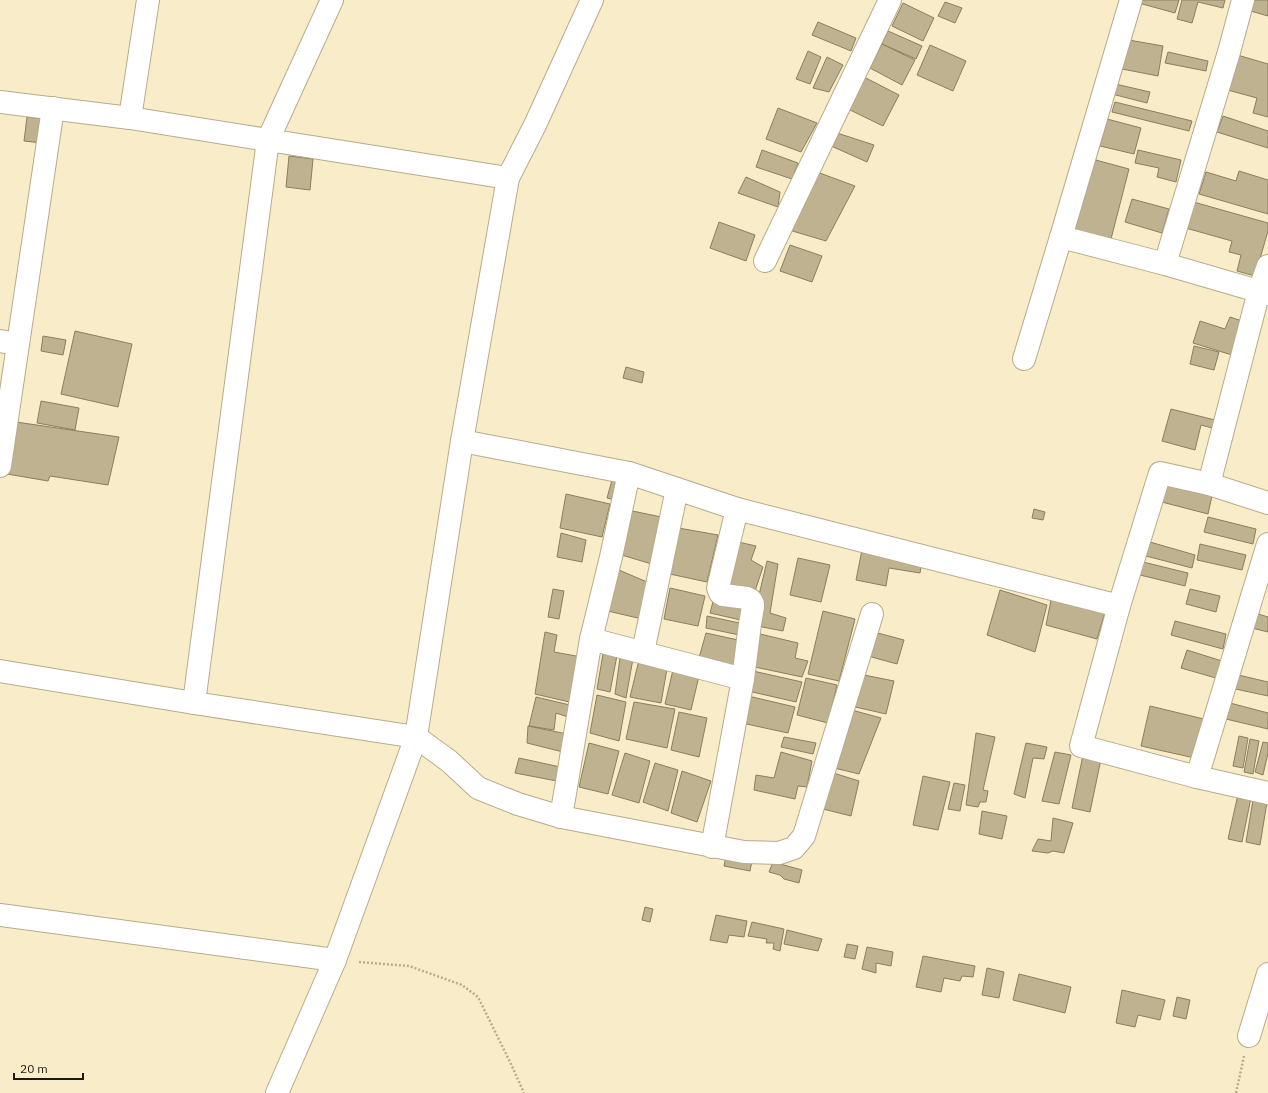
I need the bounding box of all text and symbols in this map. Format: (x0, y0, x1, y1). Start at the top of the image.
scale bar (14, 1055, 83, 1081)
text: 20 m (20, 1061, 48, 1076)

